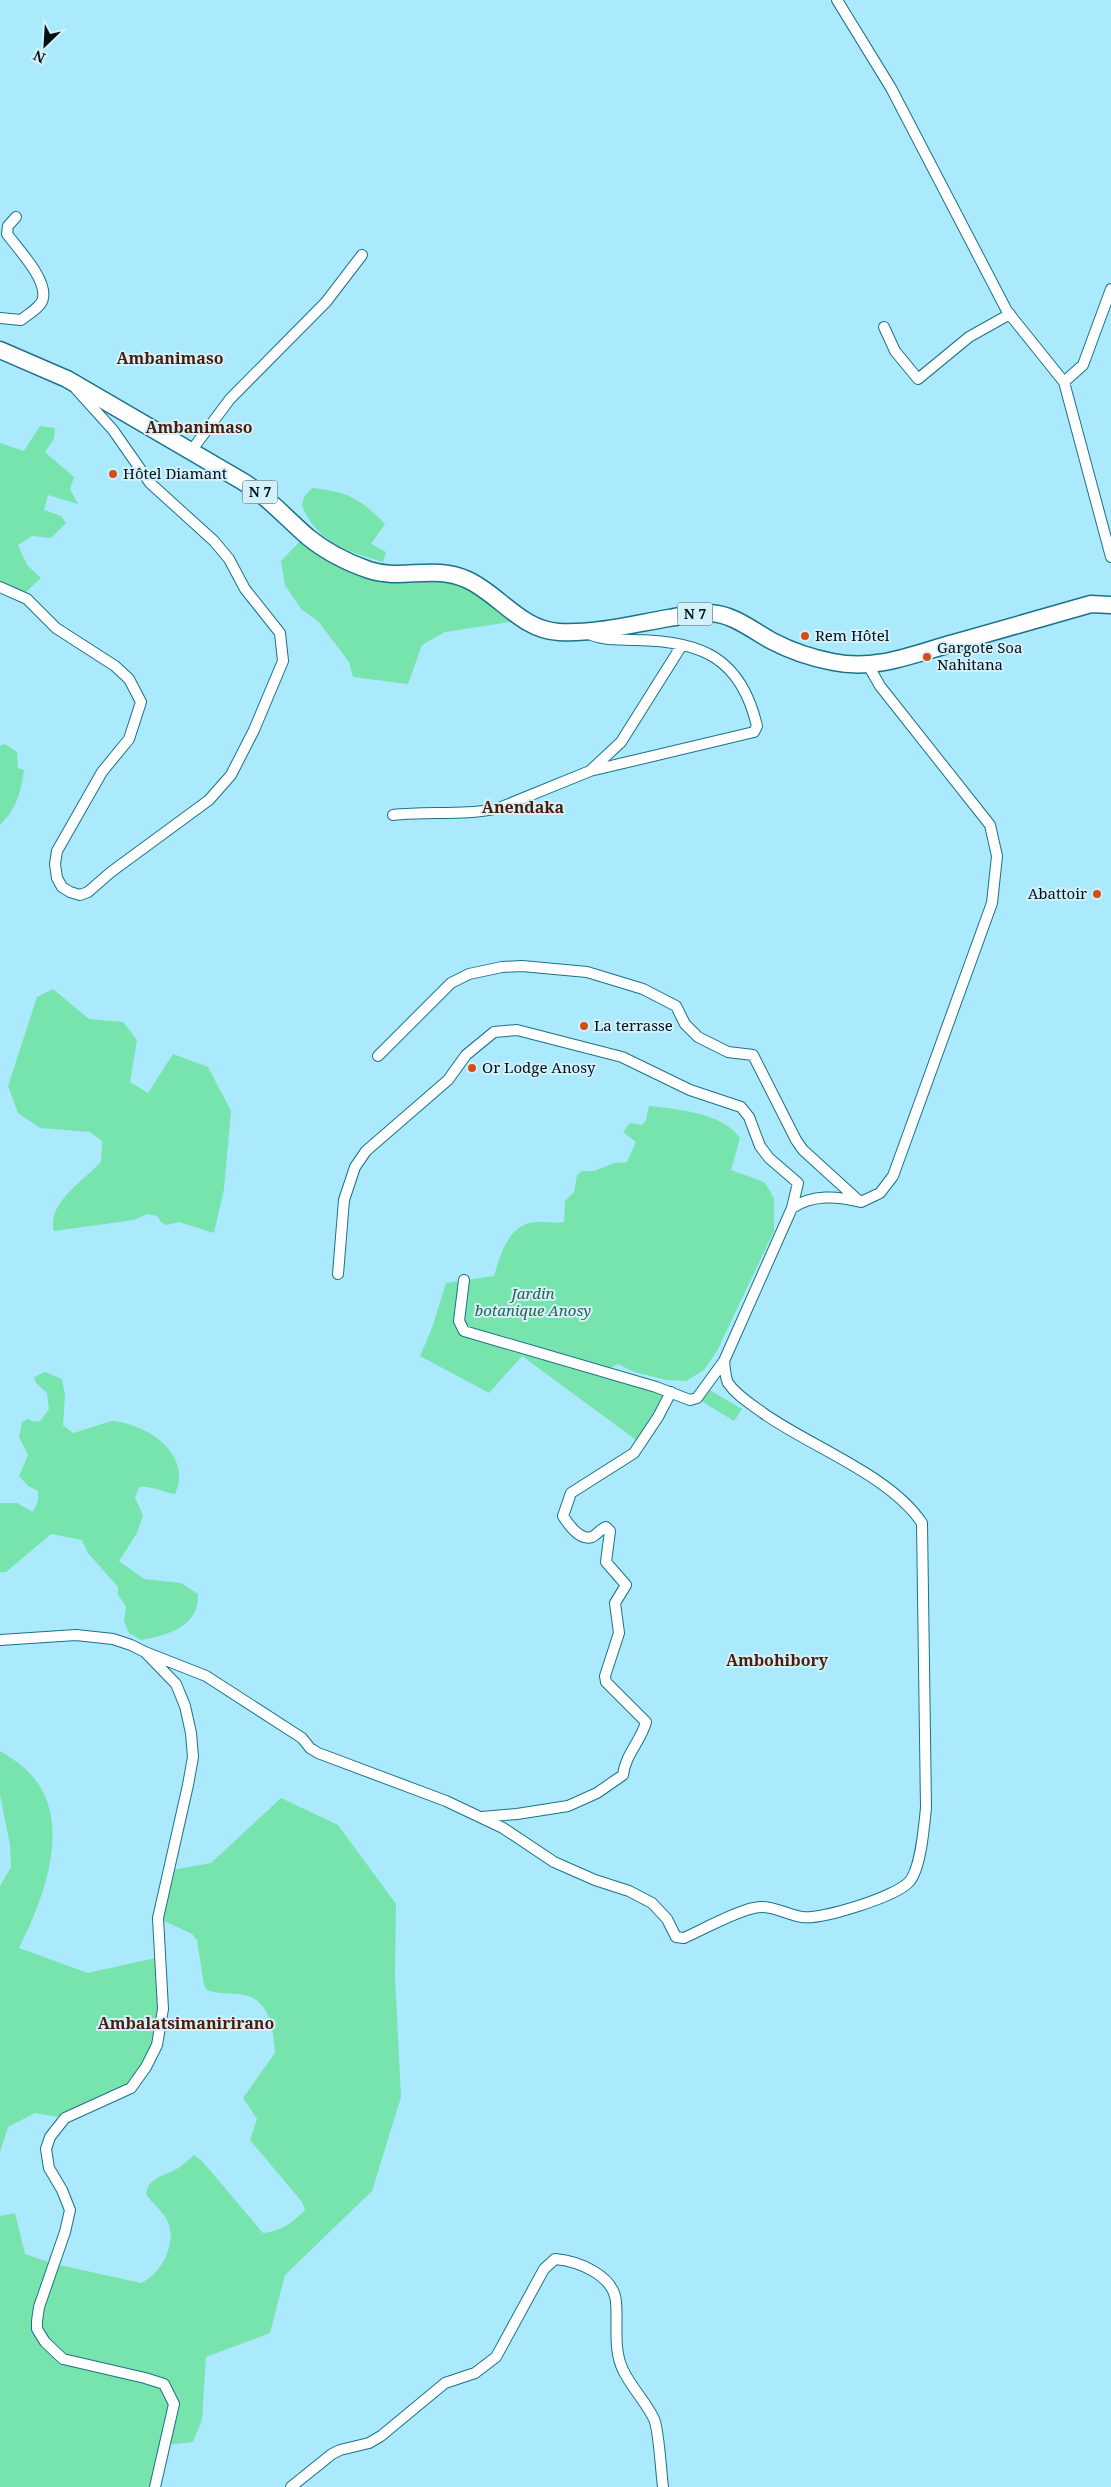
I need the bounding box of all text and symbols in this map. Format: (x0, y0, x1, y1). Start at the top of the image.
north arrow (20, 20, 70, 70)
text: N (30, 46, 48, 68)
district label: Ambanimaso (116, 347, 224, 369)
district label: Ambanimaso (145, 416, 253, 438)
place label: Hôtel Diamant (123, 463, 227, 483)
marker: Hôtel Diamant (107, 468, 119, 480)
road number: N 7 (242, 481, 278, 504)
road number: N 7 (678, 602, 712, 626)
place label: Rem Hôtel (815, 625, 890, 645)
marker: Rem Hôtel (799, 630, 811, 642)
place label: Gargote Soa Nahitana (937, 637, 1022, 674)
marker: Gargote Soa Nahitana (921, 651, 933, 663)
district label: Anendaka (482, 796, 565, 818)
place label: Abattoir (1028, 883, 1087, 903)
marker: Abattoir (1091, 888, 1103, 900)
place label: La terrasse (594, 1015, 673, 1035)
marker: La terrasse (578, 1020, 590, 1032)
place label: Or Lodge Anosy (482, 1057, 596, 1077)
marker: Or Lodge Anosy (466, 1062, 478, 1074)
park label: Jardin botanique Anosy (475, 1283, 591, 1320)
district label: Ambohibory (726, 1649, 829, 1671)
district label: Ambalatsimanirirano (98, 2012, 275, 2034)

